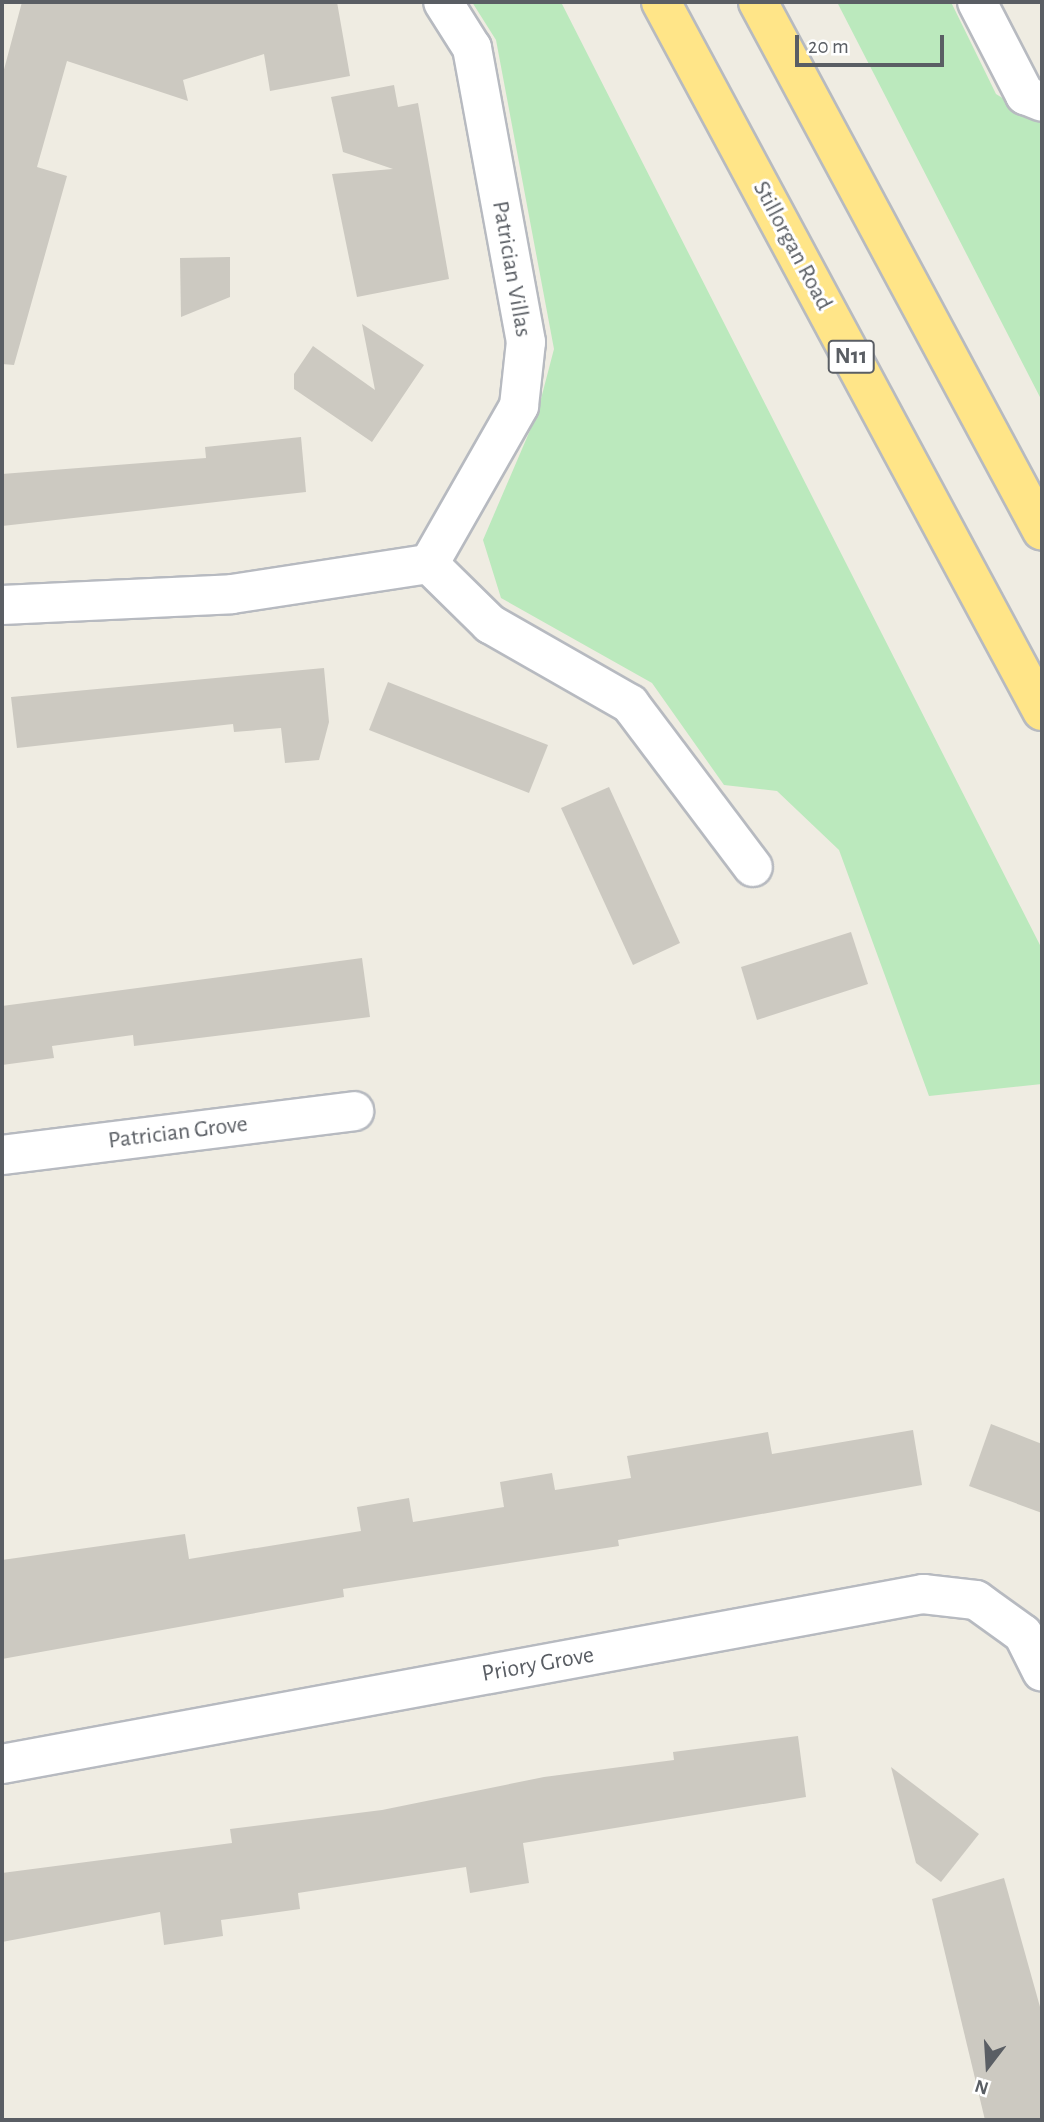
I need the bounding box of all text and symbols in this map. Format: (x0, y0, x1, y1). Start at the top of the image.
scale bar (799, 21, 948, 65)
text: 20 m (808, 36, 849, 57)
street label: Stillorgan Road (746, 176, 838, 316)
street label: Patrician Villas (485, 199, 537, 339)
road number: N11 (826, 338, 876, 376)
street label: Patrician Grove (107, 1110, 249, 1156)
street label: Priory Grove (480, 1641, 596, 1689)
north arrow (953, 2031, 1023, 2101)
text: N (973, 2076, 991, 2098)

